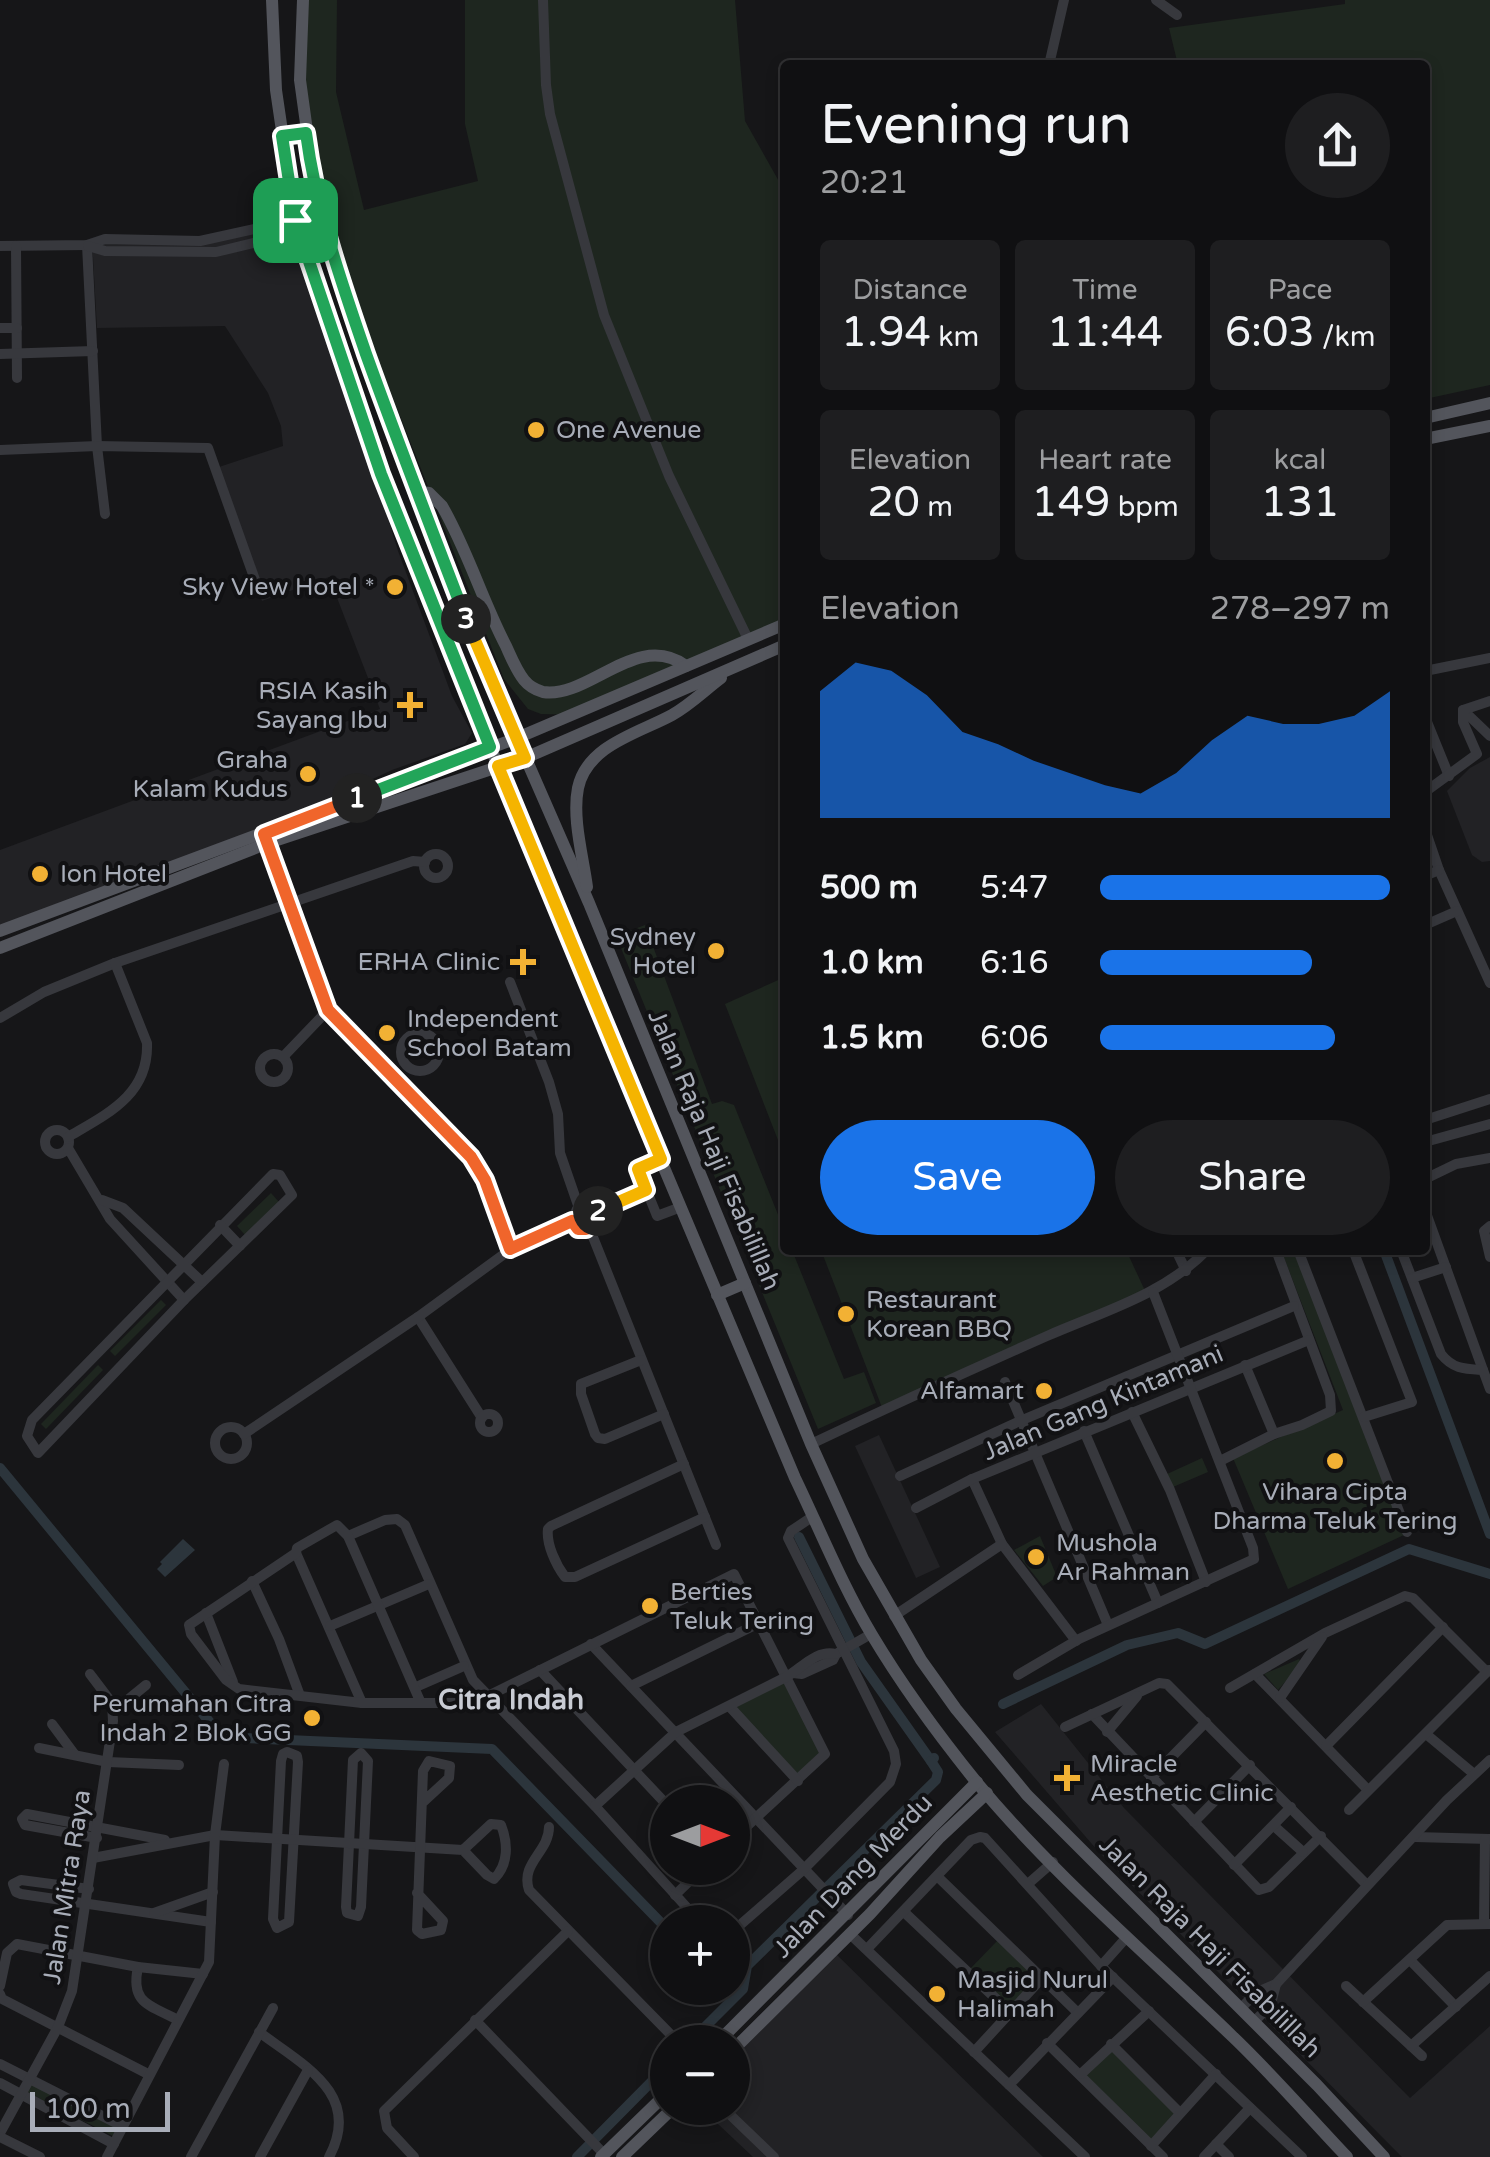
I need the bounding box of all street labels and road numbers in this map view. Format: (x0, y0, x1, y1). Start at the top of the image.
street label: Jalan Raja Haji Fisabilillah (641, 1005, 787, 1295)
street label: Jalan Gang Kintamani (978, 1339, 1228, 1467)
street label: Jalan Mitra Raya (37, 1788, 97, 1986)
street label: Jalan Dang Merdu (767, 1788, 939, 1964)
street label: Jalan Raja Haji Fisabilillah (1093, 1830, 1327, 2064)

